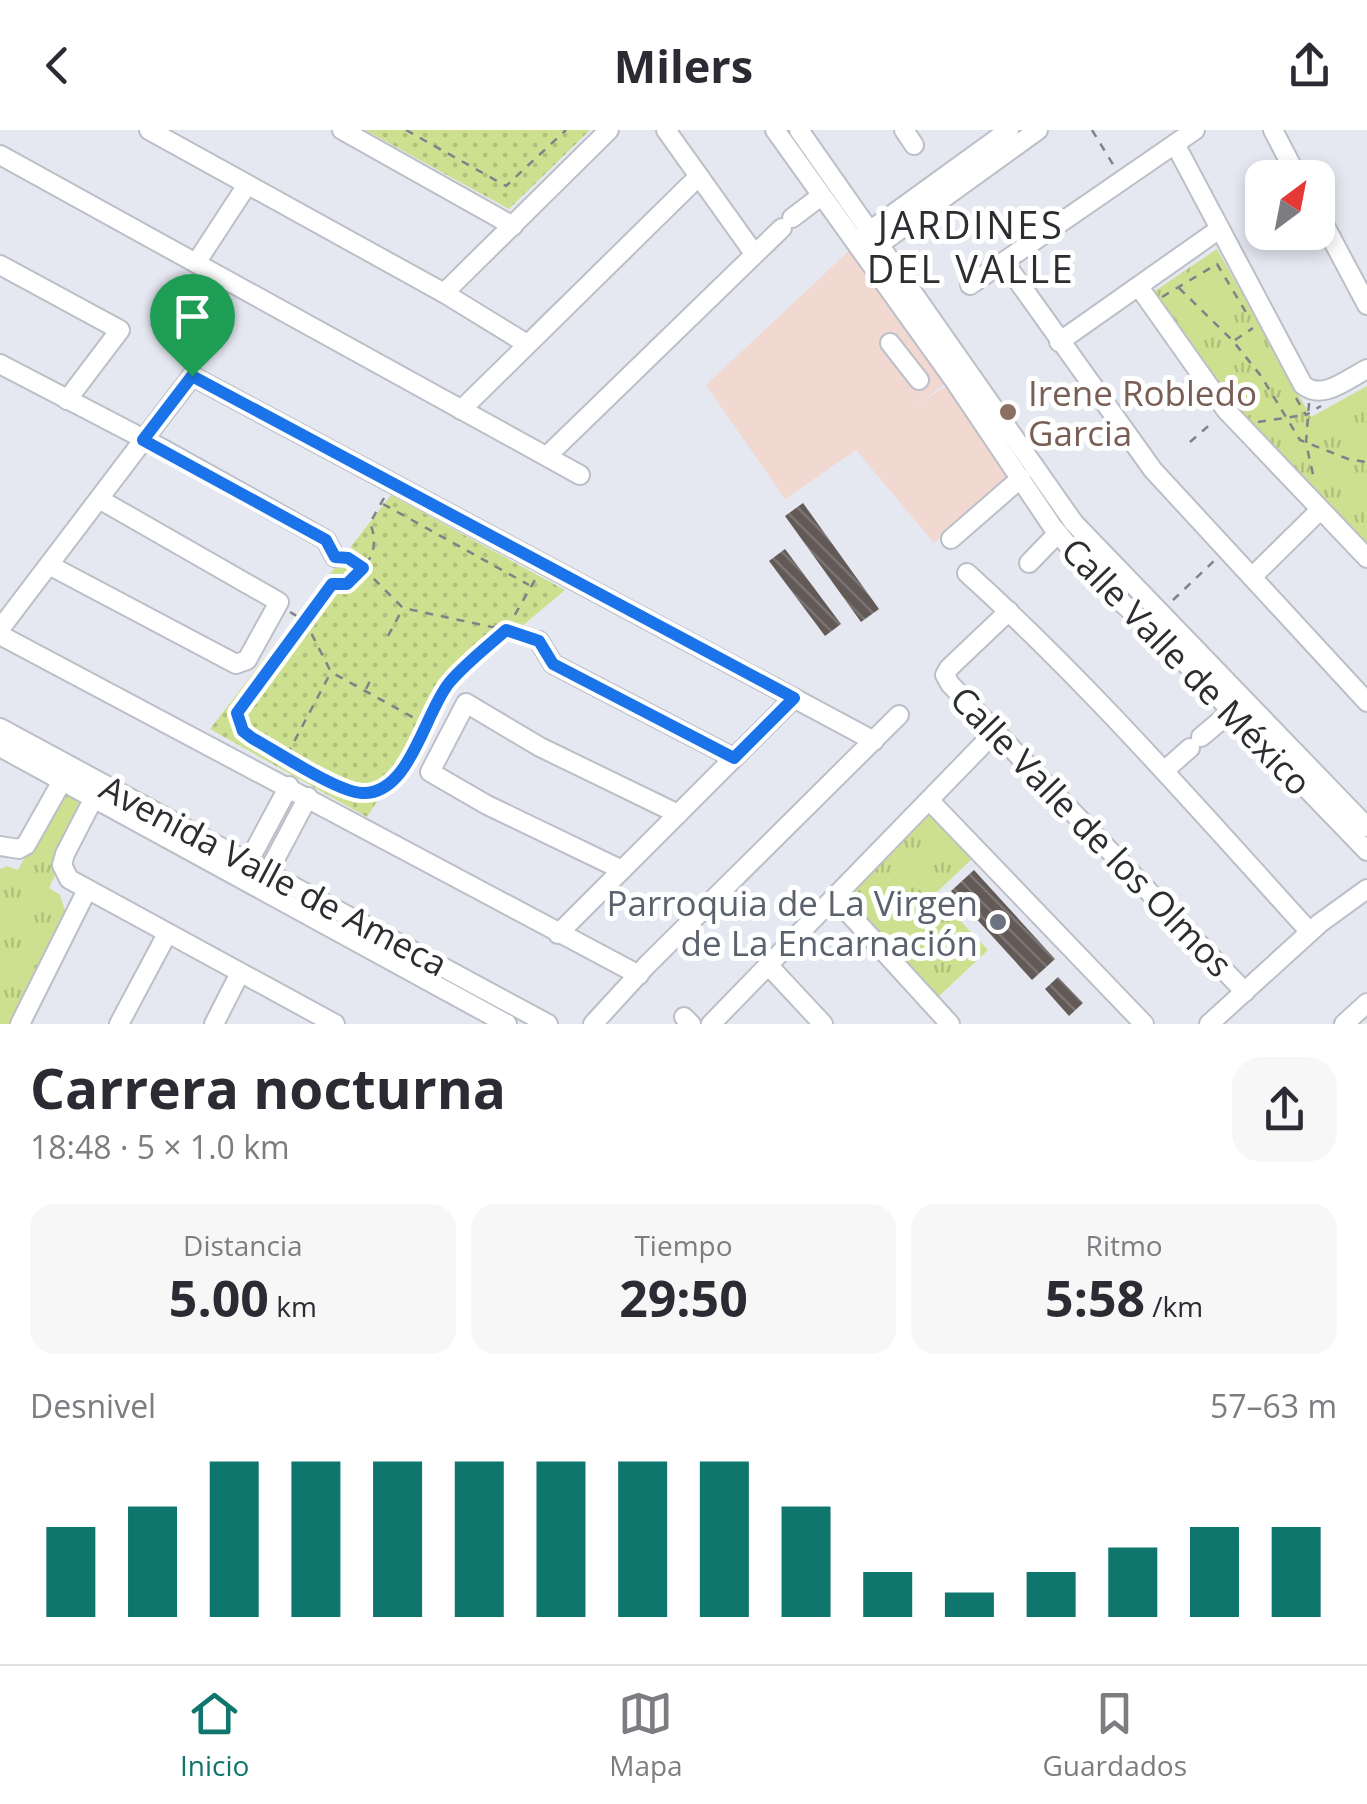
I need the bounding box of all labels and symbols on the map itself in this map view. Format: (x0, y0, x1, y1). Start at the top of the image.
north arrow (1245, 160, 1335, 250)
district label: JARDINES DEL VALLE (867, 198, 1075, 294)
pin (150, 274, 235, 377)
place label: Irene Robledo Garcia (1028, 369, 1257, 456)
marker: Irene Robledo Garcia (997, 401, 1019, 423)
street label: Calle Valle de México (1052, 527, 1322, 805)
street label: Calle Valle de los Olmos (941, 676, 1243, 986)
street label: Avenida Valle de Ameca (92, 763, 456, 987)
place label: Parroquia de La Virgen de La Encarnación (606, 879, 978, 966)
marker: Parroquia de La Virgen de La Encarnación (987, 911, 1009, 933)

